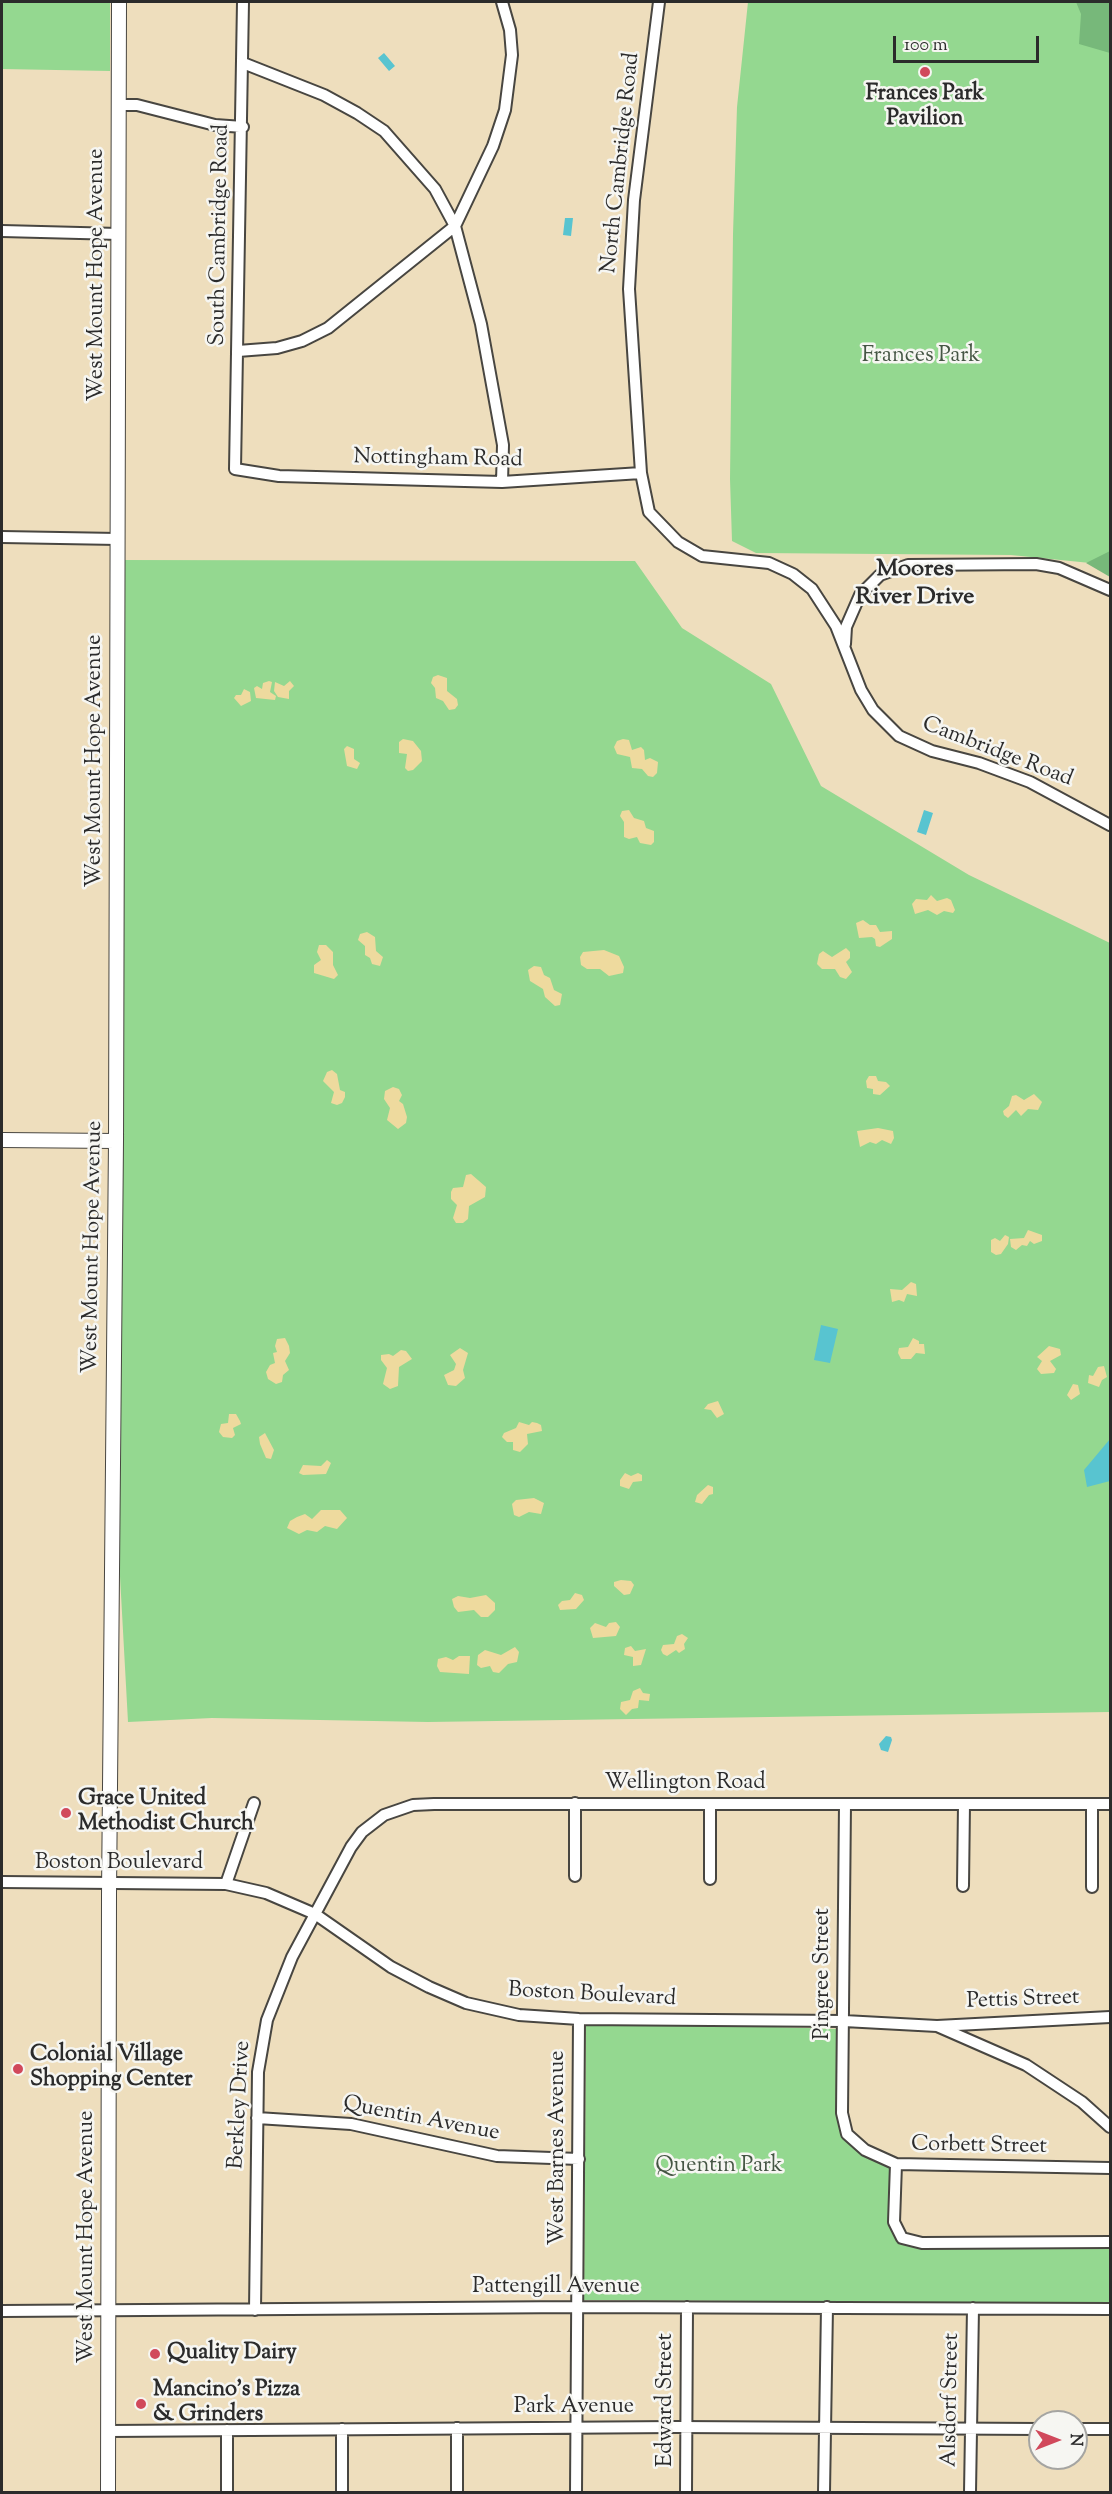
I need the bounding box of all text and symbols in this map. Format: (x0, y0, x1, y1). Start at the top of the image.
scale bar (896, 24, 1042, 62)
text: 100 m (904, 33, 948, 59)
street label: North Cambridge Road (597, 51, 647, 275)
marker: Frances Park Pavilion (918, 65, 932, 79)
place label: Frances Park Pavilion (866, 82, 984, 134)
street label: South Cambridge Road (206, 124, 236, 346)
street label: West Mount Hope Avenue (85, 149, 111, 401)
park label: Frances Park (862, 344, 980, 370)
street label: Nottingham Road (353, 445, 523, 475)
district label: Moores River Drive (856, 557, 974, 613)
street label: West Mount Hope Avenue (83, 635, 109, 887)
street label: Cambridge Road (918, 712, 1076, 794)
street label: West Mount Hope Avenue (79, 1120, 109, 1374)
street label: Wellington Road (604, 1771, 766, 1797)
place label: Grace United Methodist Church (78, 1787, 254, 1838)
marker: Grace United Methodist Church (59, 1806, 73, 1820)
street label: Boston Boulevard (35, 1851, 203, 1877)
street label: Pingree Street (811, 1908, 837, 2040)
street label: Boston Boulevard (507, 1978, 677, 2014)
street label: Pettis Street (966, 1986, 1080, 2016)
street label: Berkley Drive (224, 2040, 258, 2170)
place label: Colonial Village Shopping Center (30, 2043, 192, 2094)
street label: West Barnes Avenue (546, 2050, 572, 2246)
marker: Colonial Village Shopping Center (11, 2062, 25, 2076)
street label: Quentin Avenue (340, 2092, 502, 2148)
street label: West Mount Hope Avenue (75, 2111, 101, 2363)
street label: Corbett Street (911, 2133, 1047, 2161)
park label: Quentin Park (655, 2154, 783, 2180)
street label: Pattengill Avenue (472, 2275, 640, 2301)
street label: Edward Street (654, 2333, 680, 2467)
street label: Alsdorf Street (938, 2333, 966, 2467)
place label: Quality Dairy (167, 2341, 297, 2367)
marker: Quality Dairy (148, 2347, 162, 2361)
place label: Mancino's Pizza & Grinders (153, 2378, 300, 2430)
street label: Park Avenue (514, 2395, 634, 2421)
marker: Mancino's Pizza & Grinders (134, 2397, 148, 2411)
north arrow (1028, 2410, 1088, 2470)
text: N (1063, 2434, 1086, 2446)

